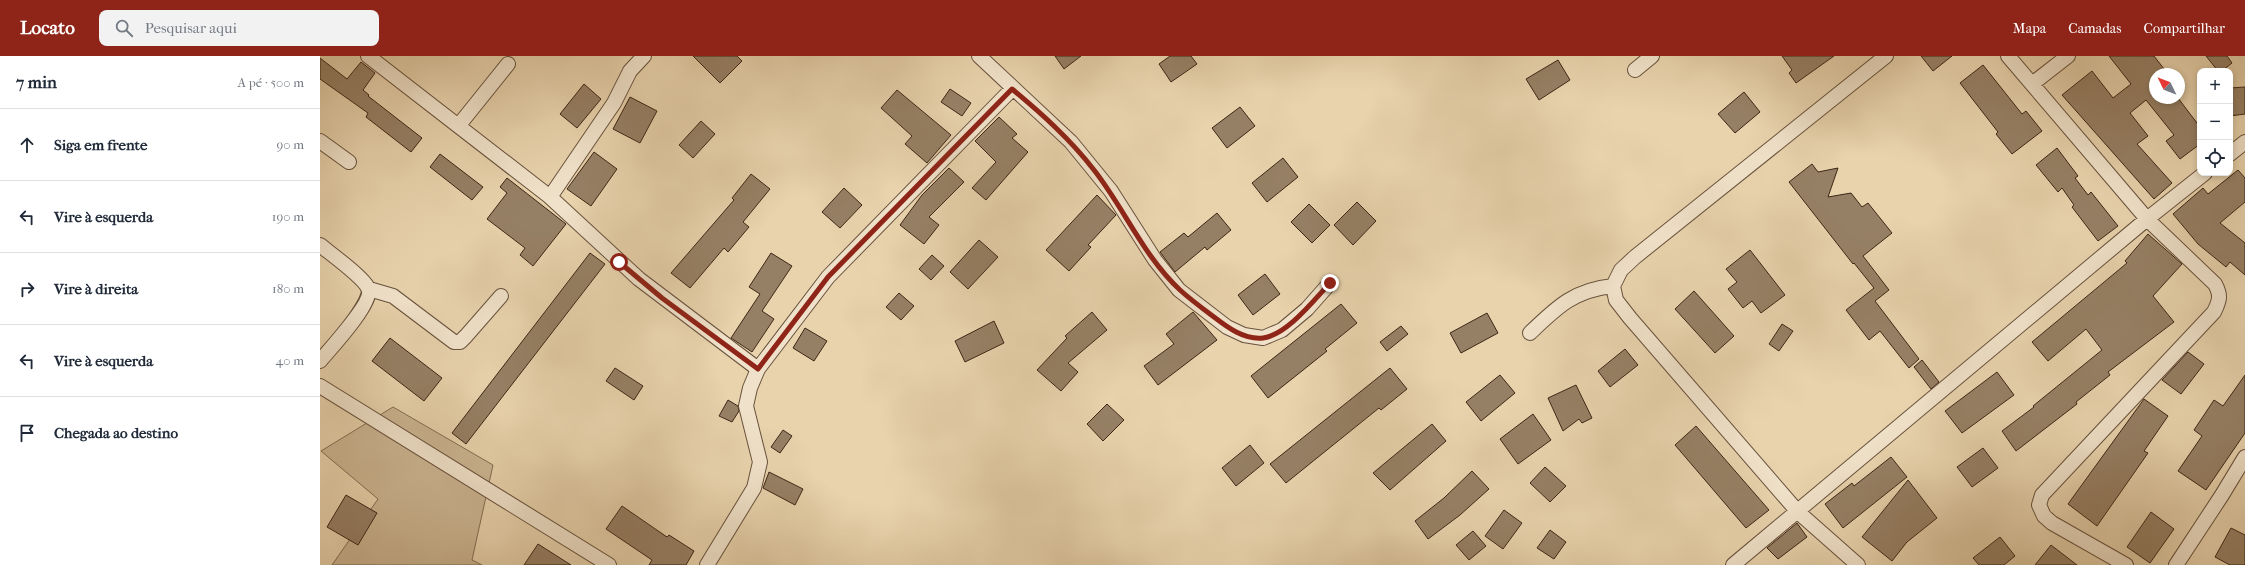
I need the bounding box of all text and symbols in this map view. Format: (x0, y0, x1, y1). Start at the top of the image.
search box (99, 10, 379, 46)
text: Locato (20, 17, 75, 39)
icon: search (113, 17, 135, 39)
text: Pesquisar aqui (145, 19, 237, 37)
text: Mapa (2013, 20, 2046, 37)
text: Camadas (2068, 20, 2122, 37)
text: Compartilhar (2144, 20, 2225, 37)
north arrow (2149, 68, 2185, 104)
map controls (2197, 68, 2233, 176)
button: + (2197, 68, 2233, 104)
text: 7 min (16, 72, 57, 92)
text: A pé · 500 m (238, 75, 304, 90)
button: − (2197, 104, 2233, 140)
icon: ahead (16, 134, 38, 156)
text: Siga em frente (54, 136, 147, 154)
text: 90 m (276, 137, 304, 152)
button: locate (2197, 140, 2233, 176)
icon: left (16, 206, 38, 228)
text: Vire à esquerda (54, 208, 153, 226)
text: 190 m (272, 209, 304, 224)
route start (610, 253, 628, 271)
route end (1321, 274, 1339, 292)
icon: right (16, 278, 38, 300)
text: Vire à direita (54, 280, 138, 298)
text: 180 m (272, 281, 304, 296)
icon: left (16, 350, 38, 372)
text: Vire à esquerda (54, 352, 153, 370)
text: 40 m (276, 353, 304, 368)
icon: arrive (16, 422, 38, 444)
text: Chegada ao destino (54, 424, 178, 442)

